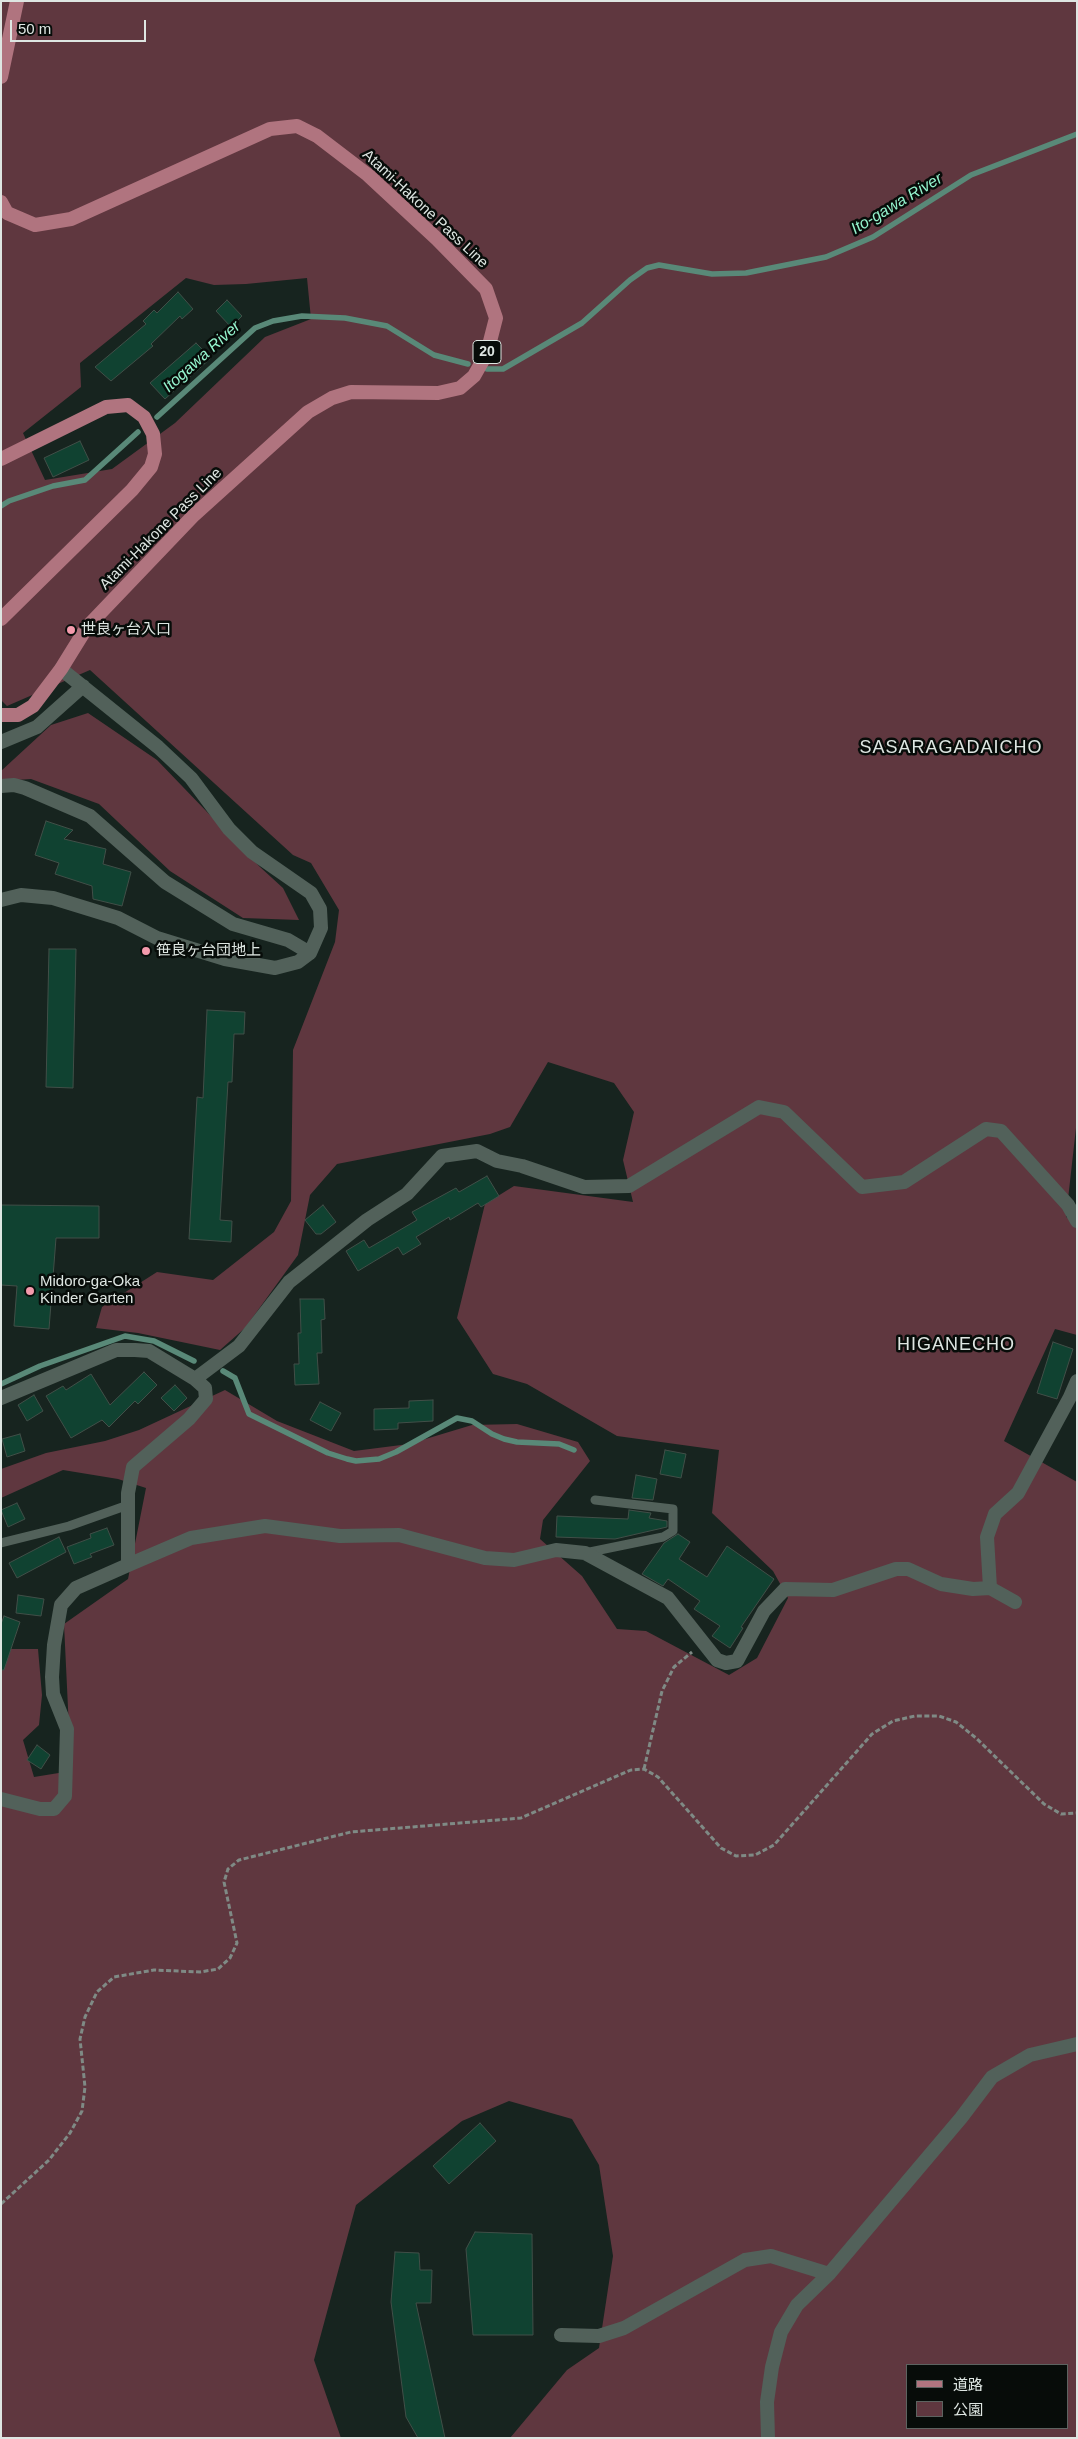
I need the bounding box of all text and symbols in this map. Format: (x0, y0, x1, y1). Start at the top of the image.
scale bar (12, 10, 149, 42)
text: 50 m (18, 20, 51, 37)
street label: Atami-Hakone Pass Line (358, 146, 492, 272)
water label: Ito-gawa River (848, 169, 946, 239)
water label: Itogawa River (159, 317, 245, 397)
road number: 20 (473, 341, 501, 364)
street label: Atami-Hakone Pass Line (96, 464, 226, 594)
place label: 世良ヶ台入口 (81, 621, 171, 639)
marker: 世良ヶ台入口 (65, 624, 77, 636)
district label: SASARAGADAICHO (858, 737, 1044, 759)
place label: 笹良ヶ台団地上 (156, 942, 261, 960)
marker: 笹良ヶ台団地上 (140, 945, 152, 957)
place label: Midoro-ga-Oka Kinder Garten (40, 1273, 140, 1308)
marker: Midoro-ga-Oka Kinder Garten (24, 1285, 36, 1297)
district label: HIGANECHO (896, 1334, 1016, 1356)
legend (906, 2364, 1068, 2429)
text: 道路 (953, 2376, 983, 2393)
text: 公園 (953, 2401, 983, 2418)

